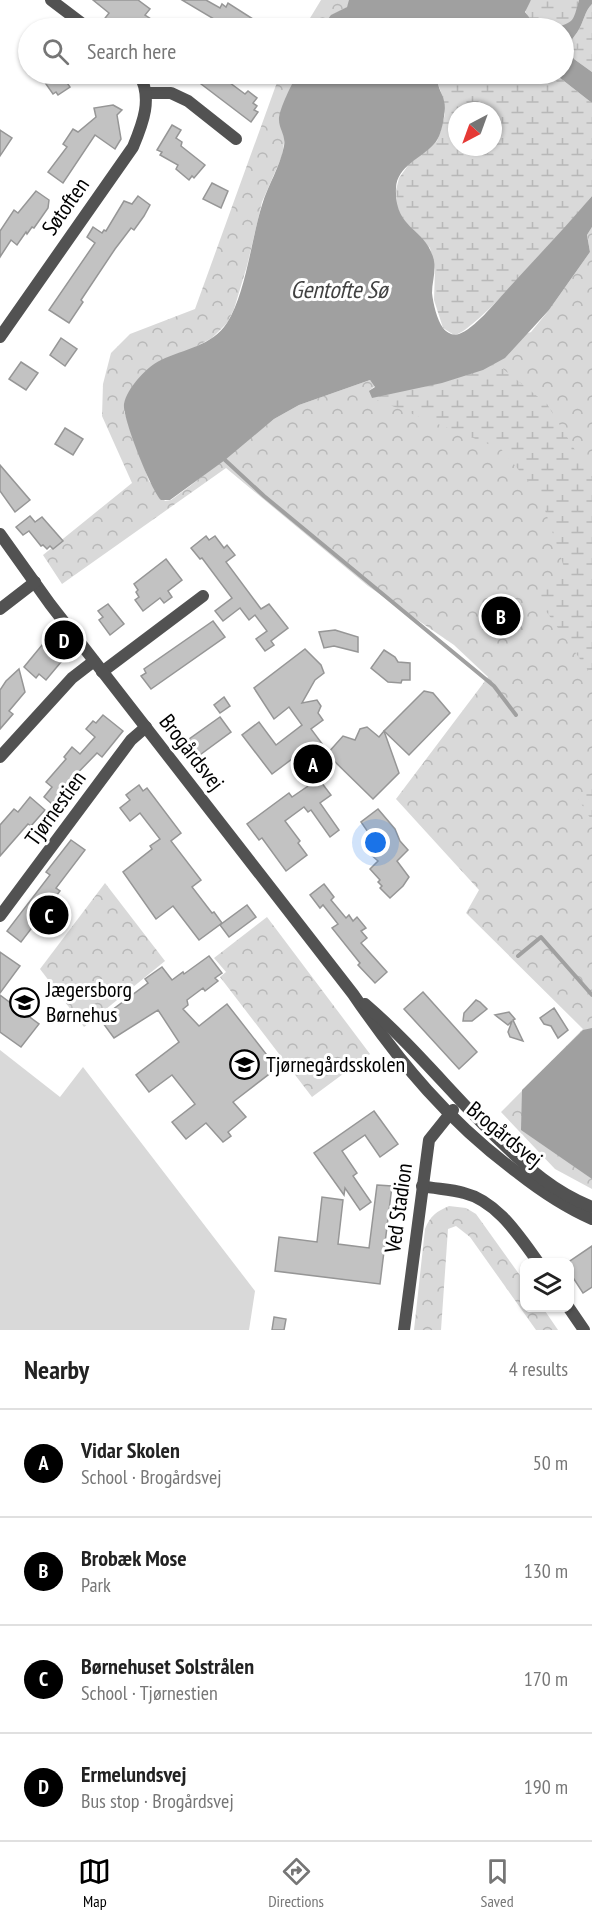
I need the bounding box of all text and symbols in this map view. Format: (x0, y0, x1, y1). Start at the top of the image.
search box (18, 18, 574, 84)
icon: search (39, 35, 72, 68)
text: Search here (87, 37, 176, 65)
north arrow (448, 102, 502, 156)
street label: Søtoften (35, 172, 95, 240)
water label: Gentofte Sø (291, 274, 390, 305)
pin: B (482, 594, 520, 638)
pin: D (44, 618, 84, 662)
street label: Brogårdsvej (153, 708, 231, 796)
pin: A (294, 742, 332, 786)
street label: Tjørnestien (18, 765, 92, 851)
your location (361, 828, 390, 857)
pin: C (29, 892, 68, 938)
place label: Jægersborg Børnehus (45, 975, 132, 1028)
school or university icon: Jægersborg Børnehus (9, 986, 41, 1018)
school or university icon: Tjørnegårdsskolen (229, 1048, 261, 1080)
place label: Tjørnegårdsskolen (266, 1050, 405, 1078)
street label: Brogårdsvej (461, 1095, 549, 1173)
street label: Ved Stadion (378, 1161, 418, 1256)
map controls (520, 1258, 574, 1312)
button: layers (520, 1258, 574, 1312)
text: Nearby (24, 1353, 89, 1386)
text: 4 results (509, 1356, 568, 1382)
text: Vidar Skolen (81, 1436, 180, 1464)
text: A (38, 1450, 49, 1476)
text: 50 m (533, 1450, 568, 1476)
text: School · Brogårdsvej (81, 1464, 222, 1490)
text: Brobæk Mose (81, 1544, 187, 1572)
text: B (39, 1558, 48, 1584)
text: 130 m (524, 1558, 568, 1584)
text: Park (81, 1572, 111, 1598)
text: Børnehuset Solstrålen (81, 1652, 254, 1680)
text: C (39, 1666, 48, 1692)
text: 170 m (524, 1666, 568, 1692)
text: School · Tjørnestien (81, 1680, 218, 1706)
text: Ermelundsvej (81, 1760, 186, 1788)
text: D (38, 1774, 49, 1800)
text: 190 m (524, 1774, 568, 1800)
text: Bus stop · Brogårdsvej (81, 1788, 234, 1814)
tab: Map (78, 1855, 111, 1911)
tab: Directions (268, 1855, 324, 1911)
tab: Saved (481, 1855, 514, 1911)

